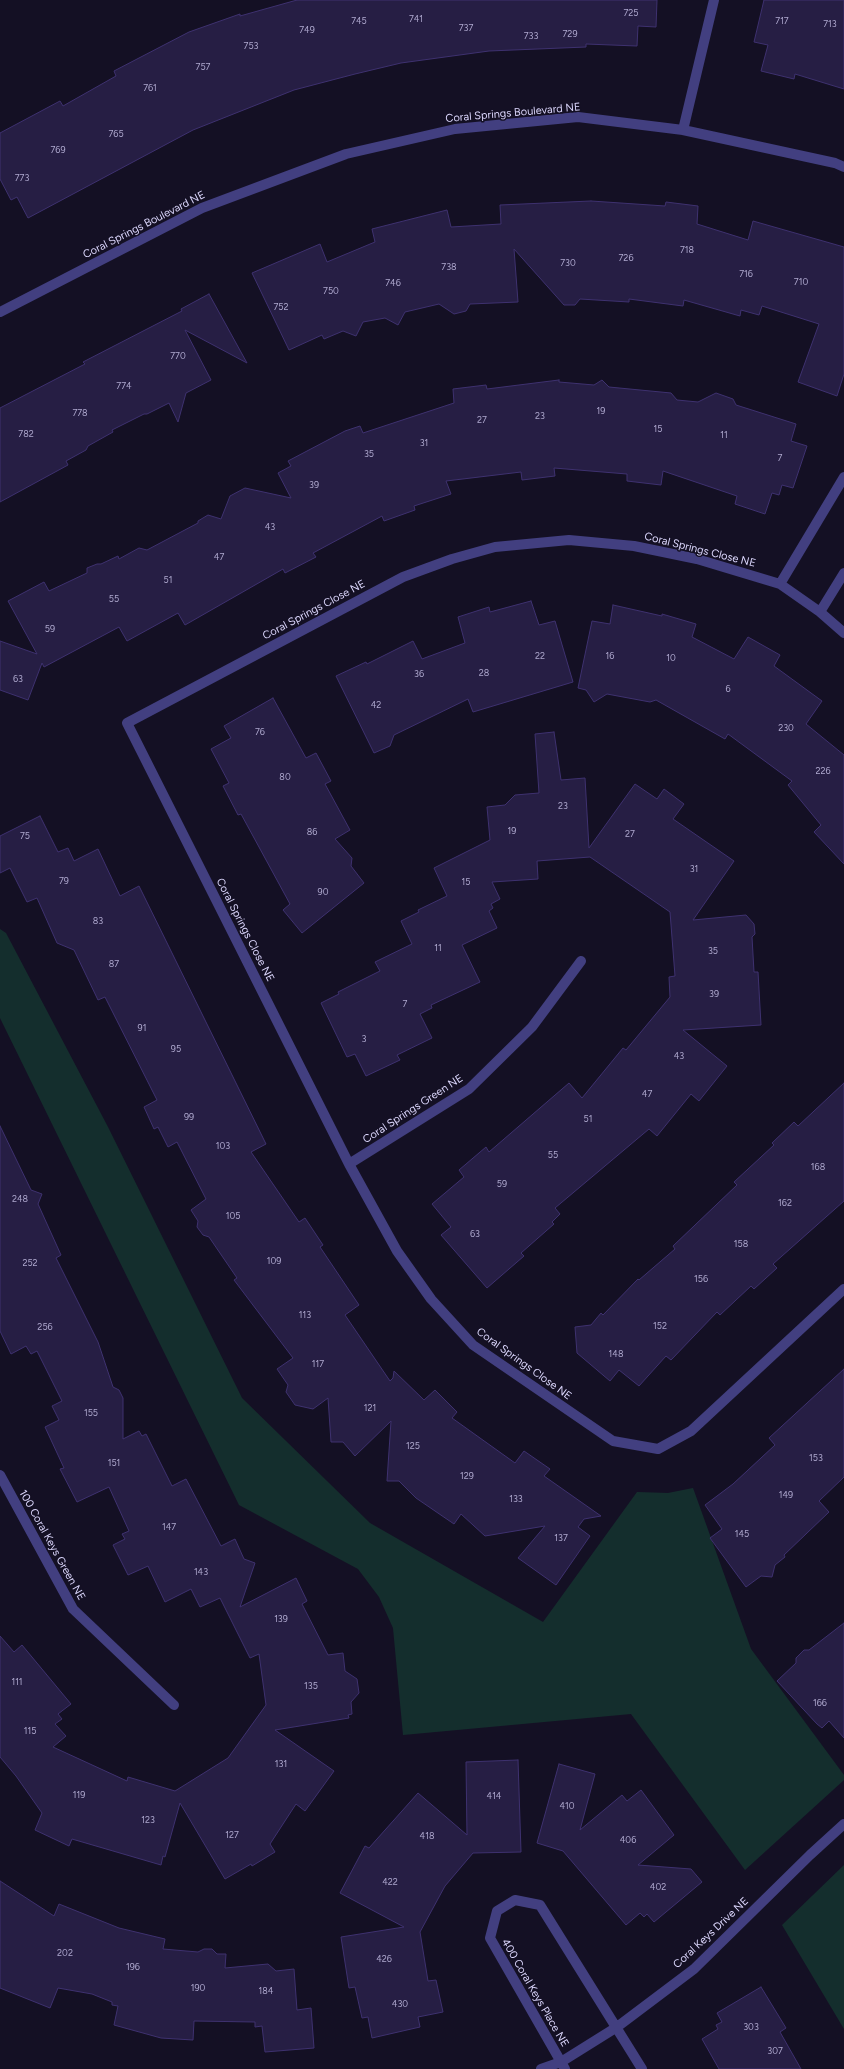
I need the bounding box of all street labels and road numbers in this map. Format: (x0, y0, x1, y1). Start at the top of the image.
street label: Coral Springs Boulevard NE (445, 101, 581, 125)
street label: Coral Springs Boulevard NE (81, 188, 207, 262)
street label: Coral Springs Close NE (643, 530, 757, 570)
street label: Coral Springs Close NE (260, 577, 368, 643)
street label: Coral Springs Close NE (213, 876, 277, 984)
street label: Coral Springs Green NE (360, 1072, 466, 1146)
street label: Coral Springs Close NE (474, 1325, 574, 1403)
street label: 100 Coral Keys Green NE (16, 1487, 88, 1603)
street label: Coral Keys Drive NE (671, 1895, 751, 1971)
street label: 400 Coral Keys Place NE (499, 1937, 571, 2049)

